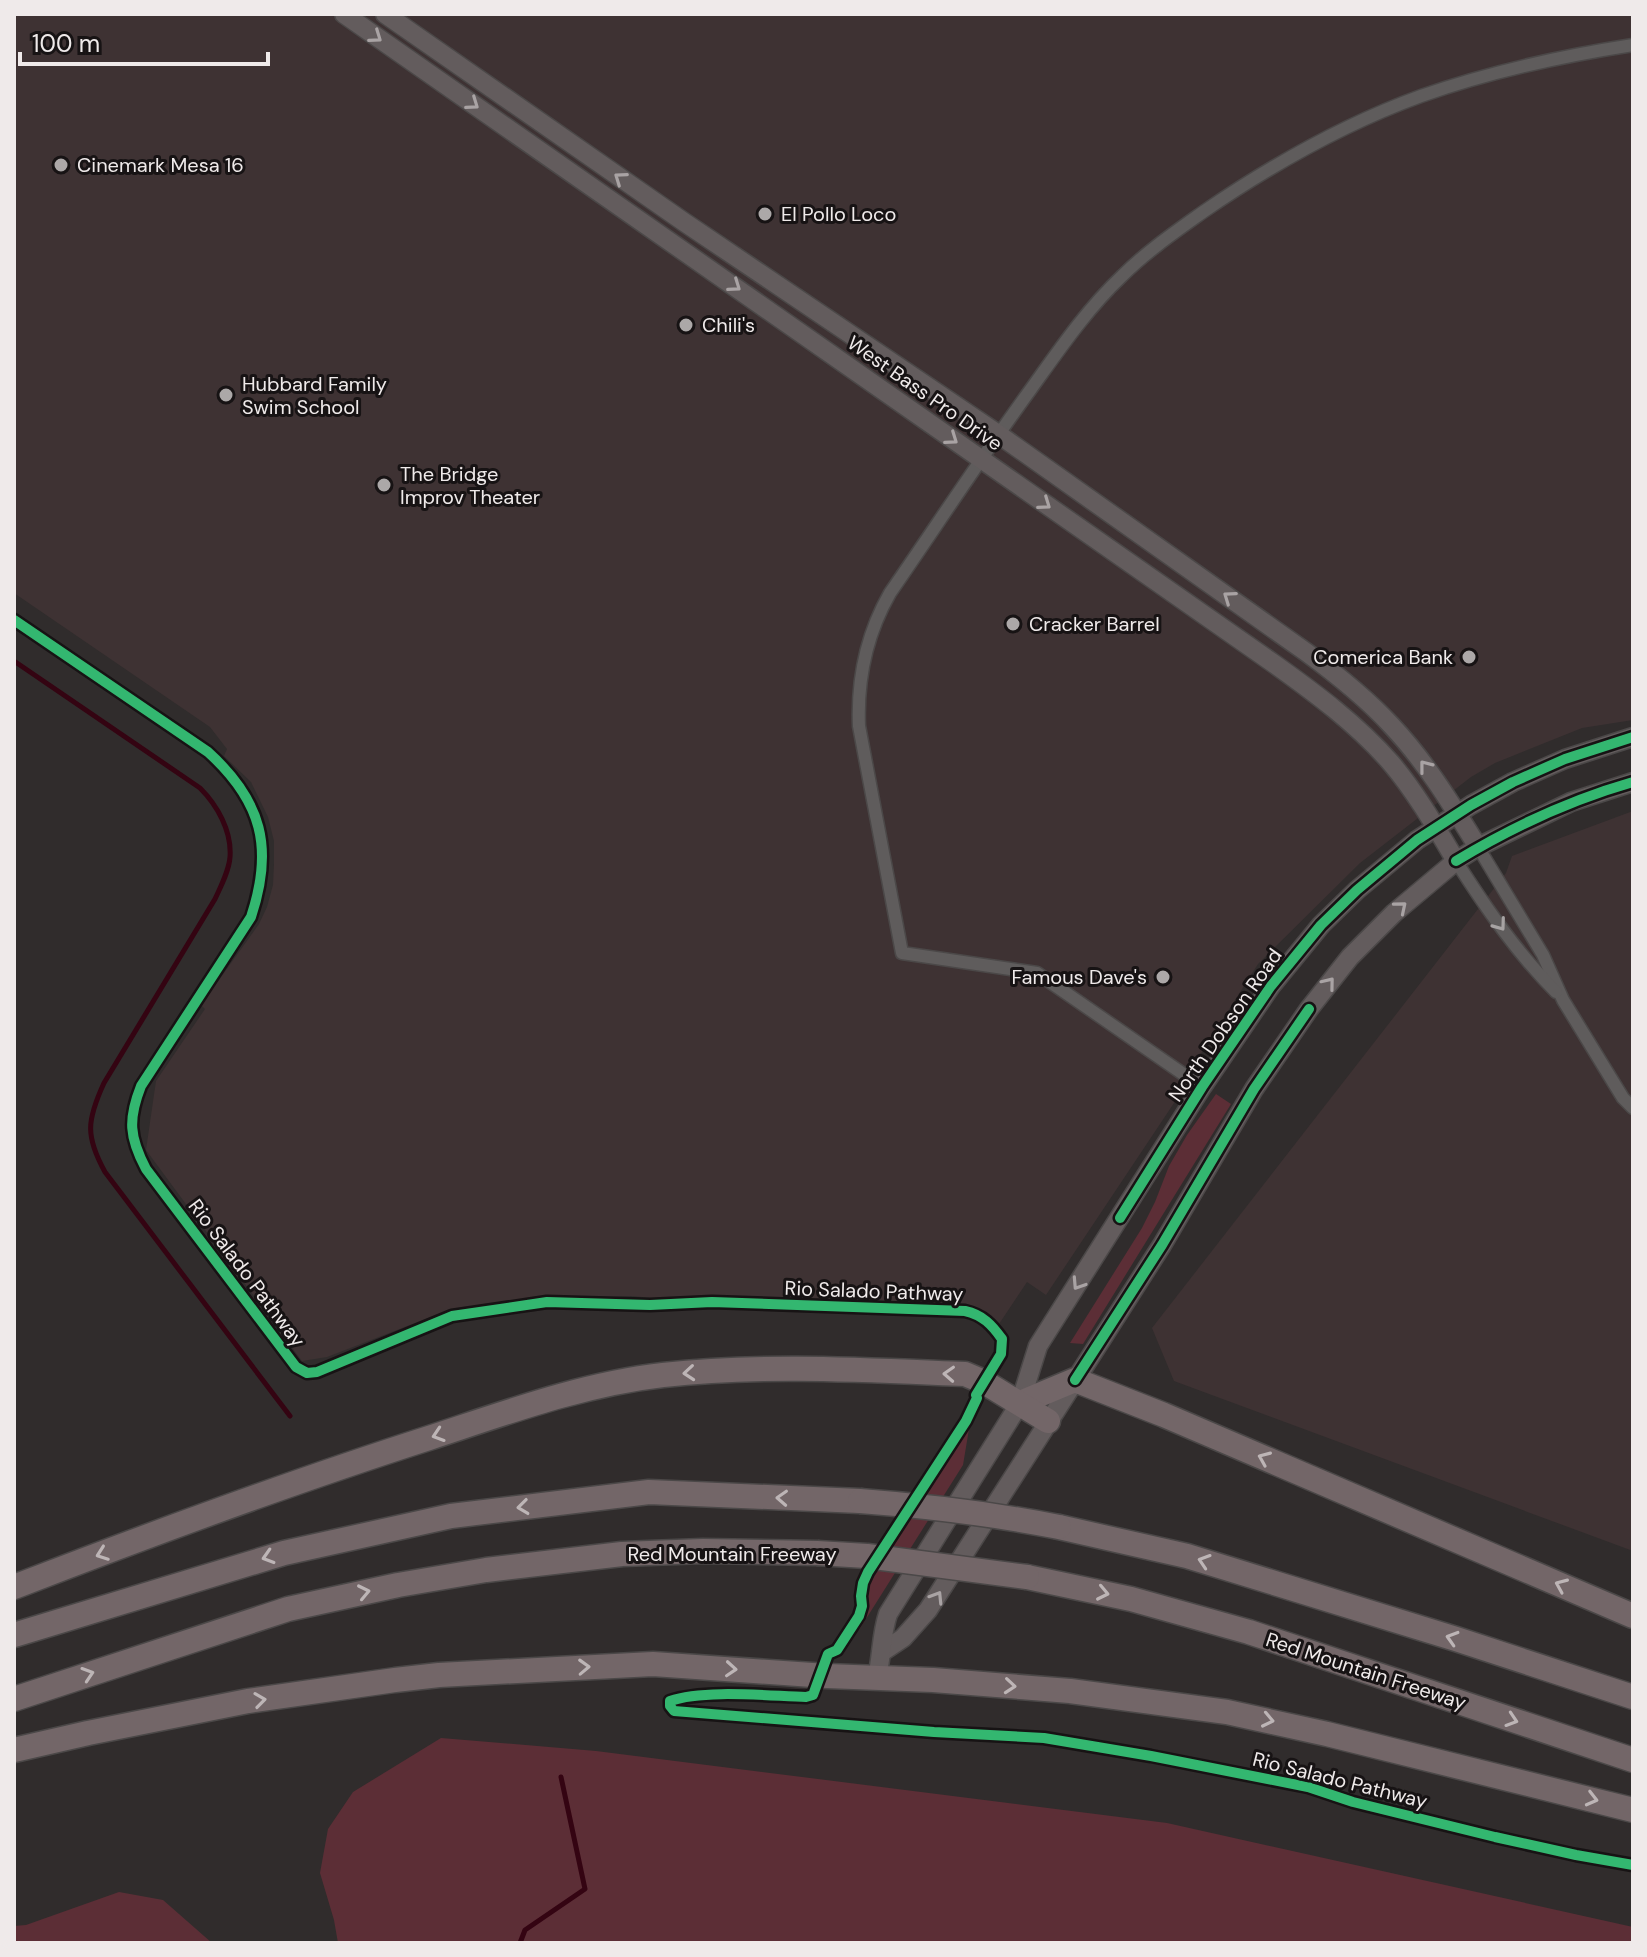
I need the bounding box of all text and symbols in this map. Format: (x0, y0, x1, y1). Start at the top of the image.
scale bar (20, 16, 268, 66)
one-way arrow (368, 27, 382, 42)
text: 100 m (32, 28, 100, 59)
one-way arrow (464, 94, 478, 109)
place label: Cinemark Mesa 16 (77, 152, 244, 178)
marker: Cinemark Mesa 16 (52, 156, 70, 174)
one-way arrow (614, 173, 628, 188)
place label: El Pollo Loco (781, 201, 896, 227)
marker: El Pollo Loco (756, 205, 774, 223)
one-way arrow (726, 276, 740, 291)
place label: Chili's (702, 312, 755, 338)
marker: Chili's (677, 316, 695, 334)
street label: West Bass Pro Drive (842, 330, 1008, 456)
place label: Hubbard Family Swim School (242, 371, 387, 420)
marker: Hubbard Family Swim School (217, 386, 235, 404)
one-way arrow (944, 429, 958, 444)
place label: The Bridge Improv Theater (400, 461, 540, 510)
marker: The Bridge Improv Theater (375, 476, 393, 494)
one-way arrow (1037, 494, 1051, 509)
one-way arrow (1224, 592, 1238, 607)
place label: Cracker Barrel (1029, 611, 1160, 637)
marker: Cracker Barrel (1004, 615, 1022, 633)
place label: Comerica Bank (1313, 644, 1453, 670)
marker: Comerica Bank (1460, 648, 1478, 666)
one-way arrow (1421, 760, 1435, 775)
one-way arrow (1392, 902, 1406, 917)
one-way arrow (1490, 917, 1505, 931)
street label: North Dobson Road (1162, 943, 1288, 1107)
place label: Famous Dave's (1012, 964, 1147, 990)
marker: Famous Dave's (1154, 968, 1172, 986)
one-way arrow (1319, 978, 1334, 992)
street label: Rio Salado Pathway (183, 1194, 311, 1352)
street label: Rio Salado Pathway (784, 1275, 964, 1307)
one-way arrow (1073, 1275, 1088, 1290)
one-way arrow (682, 1364, 695, 1381)
one-way arrow (942, 1365, 955, 1382)
one-way arrow (431, 1425, 445, 1441)
one-way arrow (1258, 1452, 1273, 1468)
one-way arrow (775, 1489, 788, 1506)
one-way arrow (516, 1499, 529, 1516)
street label: Red Mountain Freeway (627, 1541, 837, 1567)
one-way arrow (96, 1544, 110, 1561)
one-way arrow (262, 1548, 276, 1564)
one-way arrow (1198, 1554, 1211, 1570)
one-way arrow (1555, 1579, 1569, 1595)
one-way arrow (357, 1584, 370, 1601)
one-way arrow (1096, 1584, 1109, 1601)
one-way arrow (927, 1591, 942, 1606)
street label: Red Mountain Freeway (1263, 1626, 1469, 1716)
one-way arrow (1446, 1631, 1460, 1647)
one-way arrow (578, 1658, 591, 1675)
one-way arrow (725, 1660, 738, 1677)
one-way arrow (80, 1668, 94, 1684)
one-way arrow (1004, 1677, 1017, 1694)
one-way arrow (253, 1692, 267, 1709)
one-way arrow (1504, 1710, 1518, 1726)
one-way arrow (1261, 1711, 1274, 1728)
street label: Rio Salado Pathway (1250, 1746, 1430, 1814)
one-way arrow (1584, 1790, 1598, 1807)

